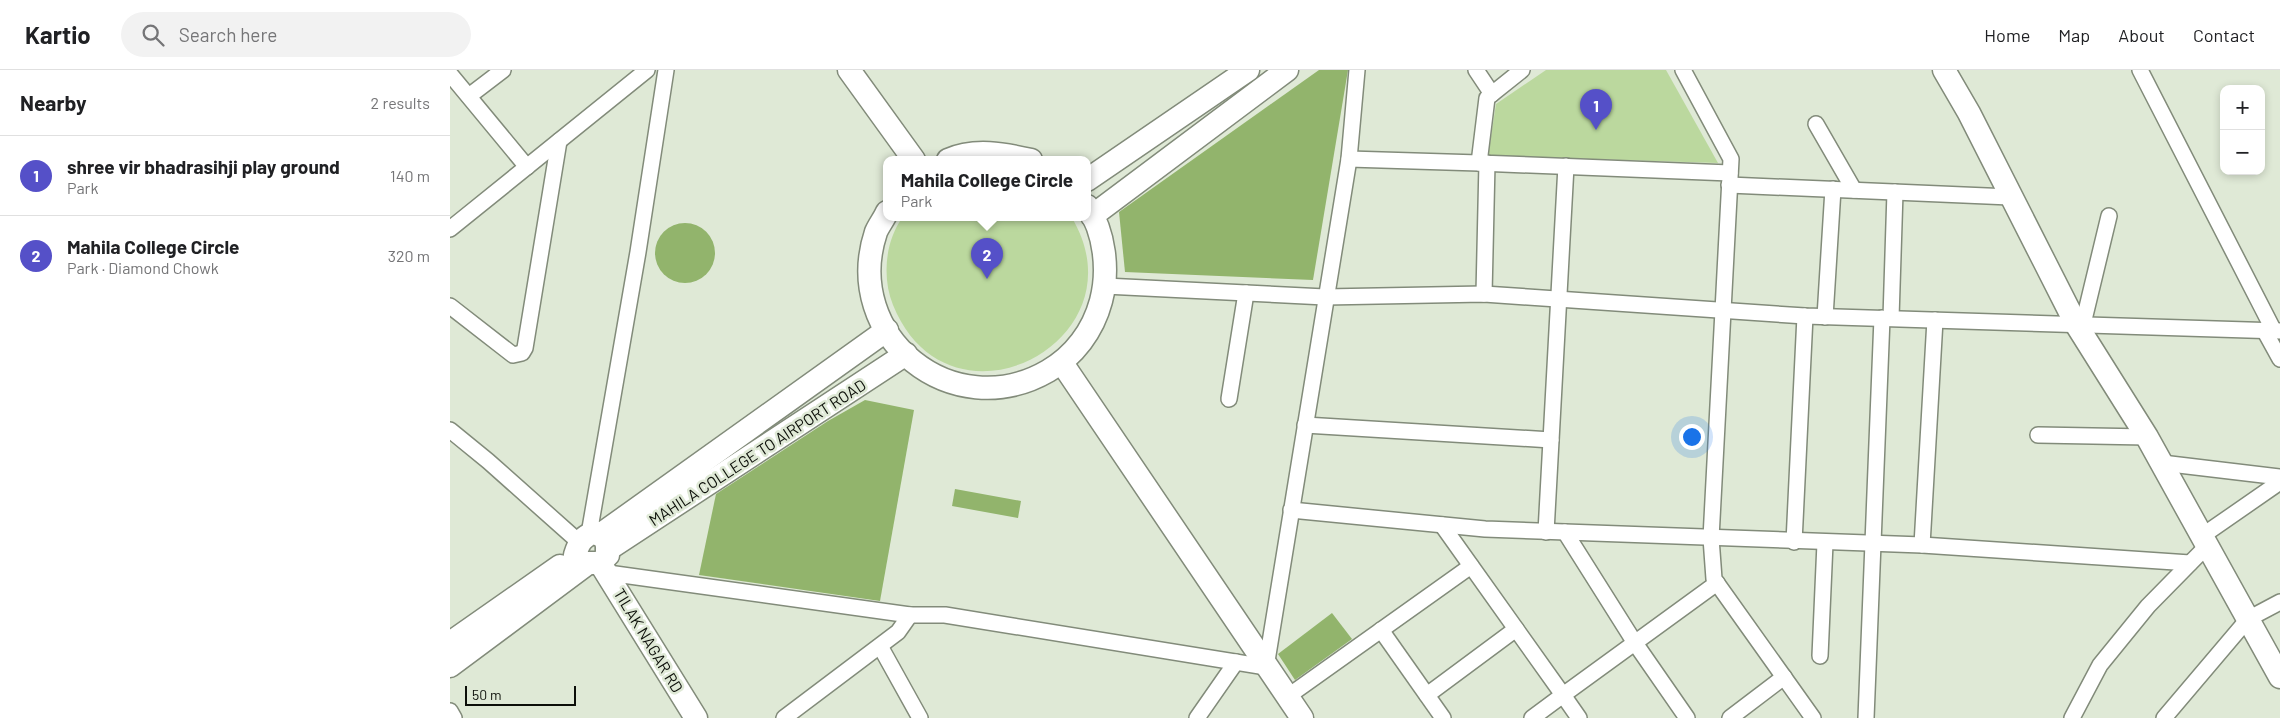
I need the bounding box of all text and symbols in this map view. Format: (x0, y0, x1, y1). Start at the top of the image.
search box (121, 12, 471, 57)
text: Kartio (25, 20, 91, 49)
icon: search (139, 21, 167, 49)
text: Search here (179, 23, 277, 46)
text: Home (1984, 24, 2030, 46)
text: Map (2058, 24, 2090, 46)
text: About (2118, 24, 2165, 46)
text: Contact (2193, 24, 2255, 46)
map controls (2220, 85, 2265, 175)
button: + (2220, 85, 2265, 130)
pin: 1 (1580, 89, 1612, 130)
text: Nearby (20, 90, 86, 115)
text: 2 results (371, 93, 430, 112)
button: − (2220, 130, 2265, 175)
text: shree vir bhadrasihji play ground (67, 155, 340, 178)
popup (883, 156, 1091, 221)
text: 1 (33, 166, 39, 185)
text: 140 m (390, 166, 430, 185)
text: Mahila College Circle (901, 168, 1073, 191)
text: Park (67, 178, 98, 197)
text: Park (901, 191, 932, 210)
text: Mahila College Circle (67, 235, 239, 258)
pin: 2 (971, 238, 1003, 279)
text: 2 (32, 246, 40, 265)
text: 320 m (388, 246, 430, 265)
text: Park · Diamond Chowk (67, 258, 219, 277)
street label: MAHILA COLLEGE TO AIRPORT ROAD (645, 375, 869, 529)
your location (1679, 424, 1705, 450)
street label: TILAK NAGAR RD (610, 584, 688, 696)
scale bar (465, 683, 576, 706)
text: 50 m (472, 686, 501, 703)

